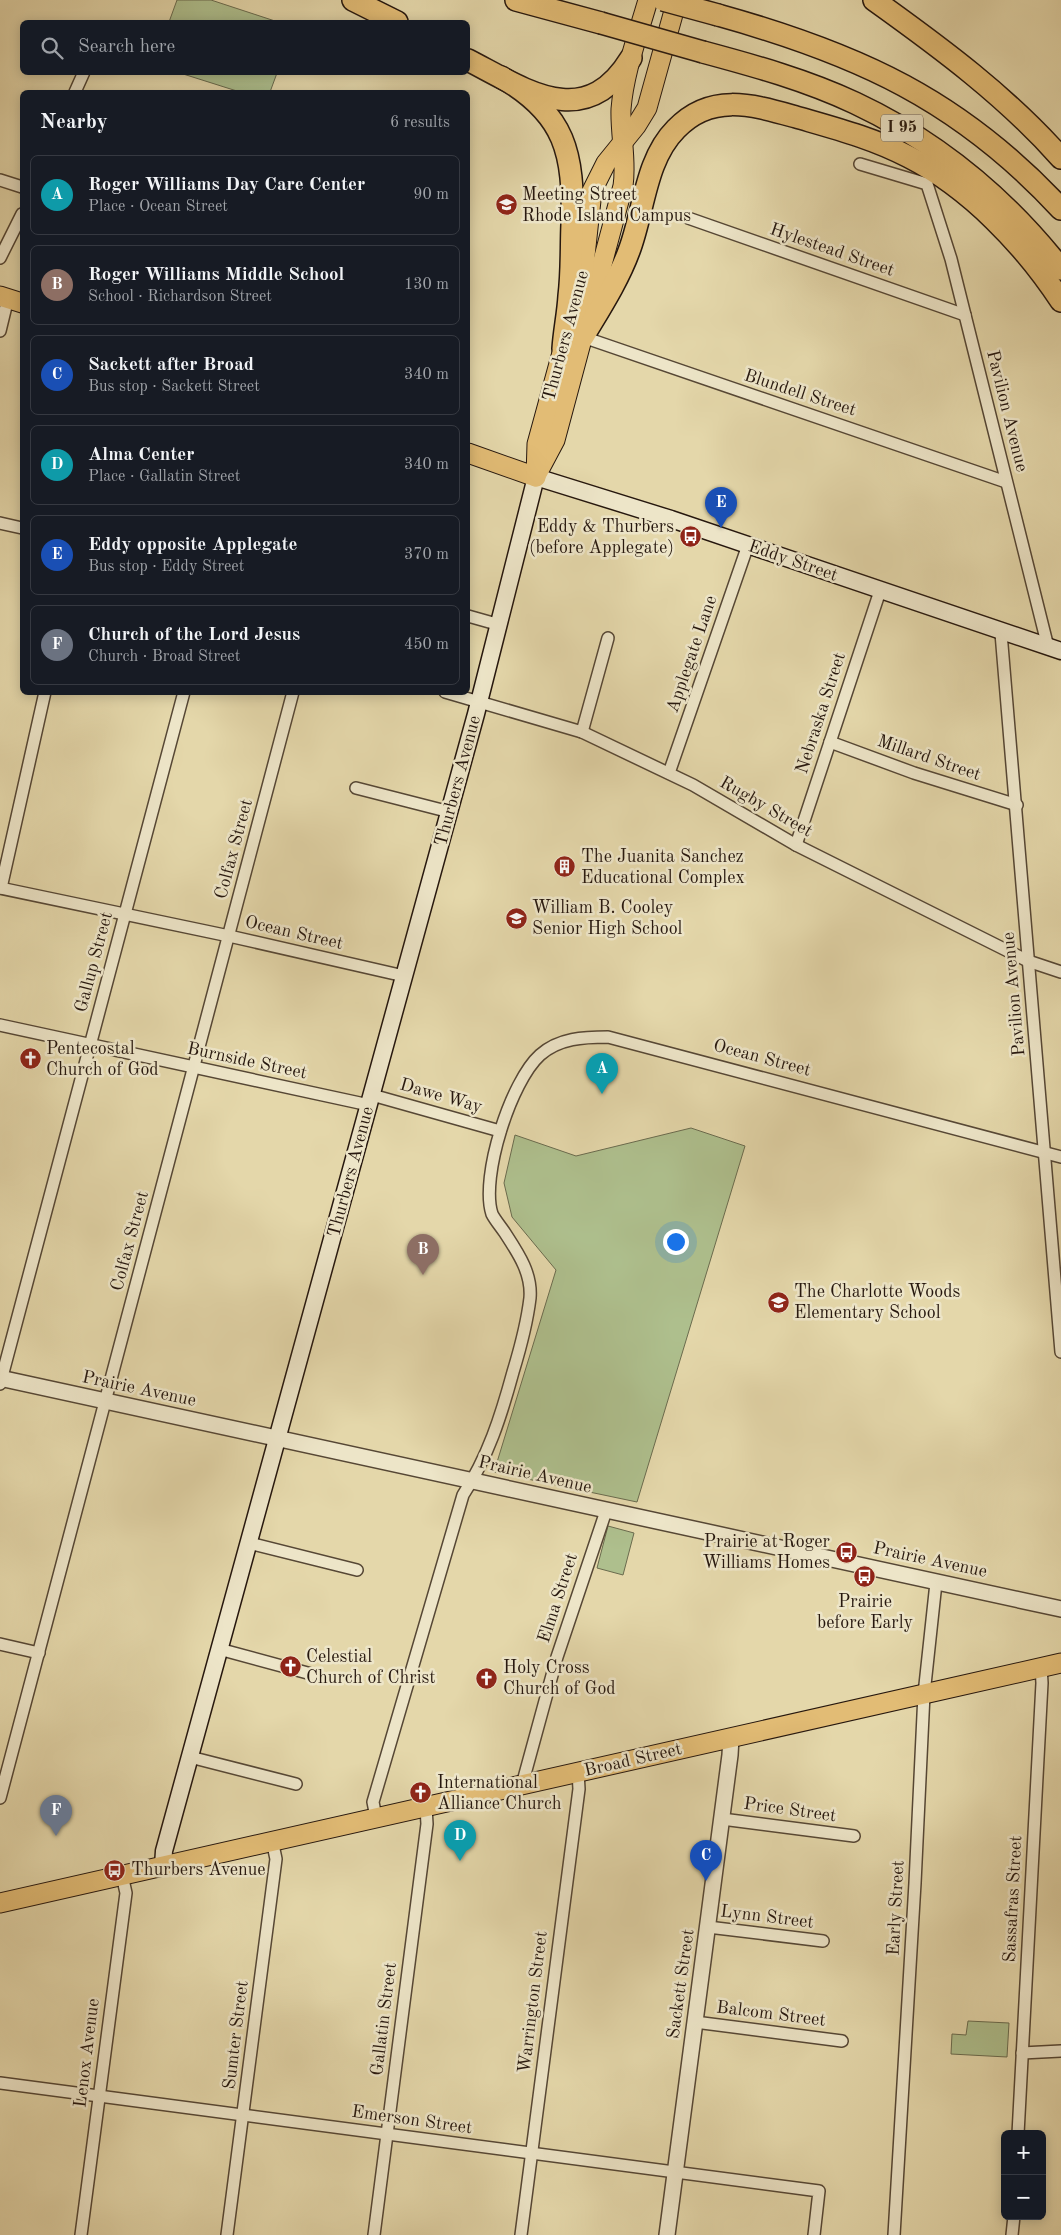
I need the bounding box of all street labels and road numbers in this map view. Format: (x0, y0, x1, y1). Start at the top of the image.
road number: I 95 (881, 115, 923, 142)
street label: Hylestead Street (767, 220, 897, 280)
street label: Thurbers Avenue (540, 269, 592, 403)
street label: Pavilion Avenue (983, 348, 1031, 474)
street label: Blundell Street (742, 366, 858, 420)
street label: Eddy Street (746, 537, 840, 585)
street label: Applegate Lane (664, 593, 720, 715)
street label: Nebraska Street (793, 650, 849, 776)
street label: Thurbers Avenue (432, 714, 484, 848)
street label: Millard Street (875, 732, 983, 784)
street label: Rugby Street (717, 773, 815, 841)
street label: Colfax Street (212, 797, 256, 901)
street label: Gallup Street (72, 910, 116, 1014)
street label: Ocean Street (243, 913, 345, 953)
street label: Pavilion Avenue (1000, 931, 1028, 1057)
street label: Ocean Street (711, 1036, 813, 1080)
street label: Burnside Street (185, 1039, 309, 1083)
street label: Dawe Way (398, 1076, 485, 1116)
street label: Thurbers Avenue (325, 1105, 377, 1239)
street label: Colfax Street (108, 1189, 152, 1293)
street label: Prairie Avenue (80, 1368, 198, 1410)
street label: Prairie Avenue (476, 1453, 594, 1497)
street label: Prairie Avenue (871, 1539, 989, 1581)
street label: Elma Street (535, 1551, 581, 1645)
street label: Broad Street (582, 1740, 684, 1780)
street label: Price Street (743, 1795, 837, 1825)
street label: Sassafras Street (1001, 1835, 1025, 1963)
street label: Early Street (885, 1860, 907, 1956)
street label: Lynn Street (719, 1902, 815, 1932)
street label: Sackett Street (664, 1928, 698, 2040)
street label: Warrington Street (515, 1930, 551, 2074)
street label: Gallatin Street (368, 1961, 400, 2077)
street label: Sumter Street (220, 1979, 252, 2091)
street label: Lenox Avenue (71, 1997, 103, 2109)
street label: Balcom Street (715, 1998, 827, 2030)
street label: Emerson Street (351, 2103, 473, 2137)

